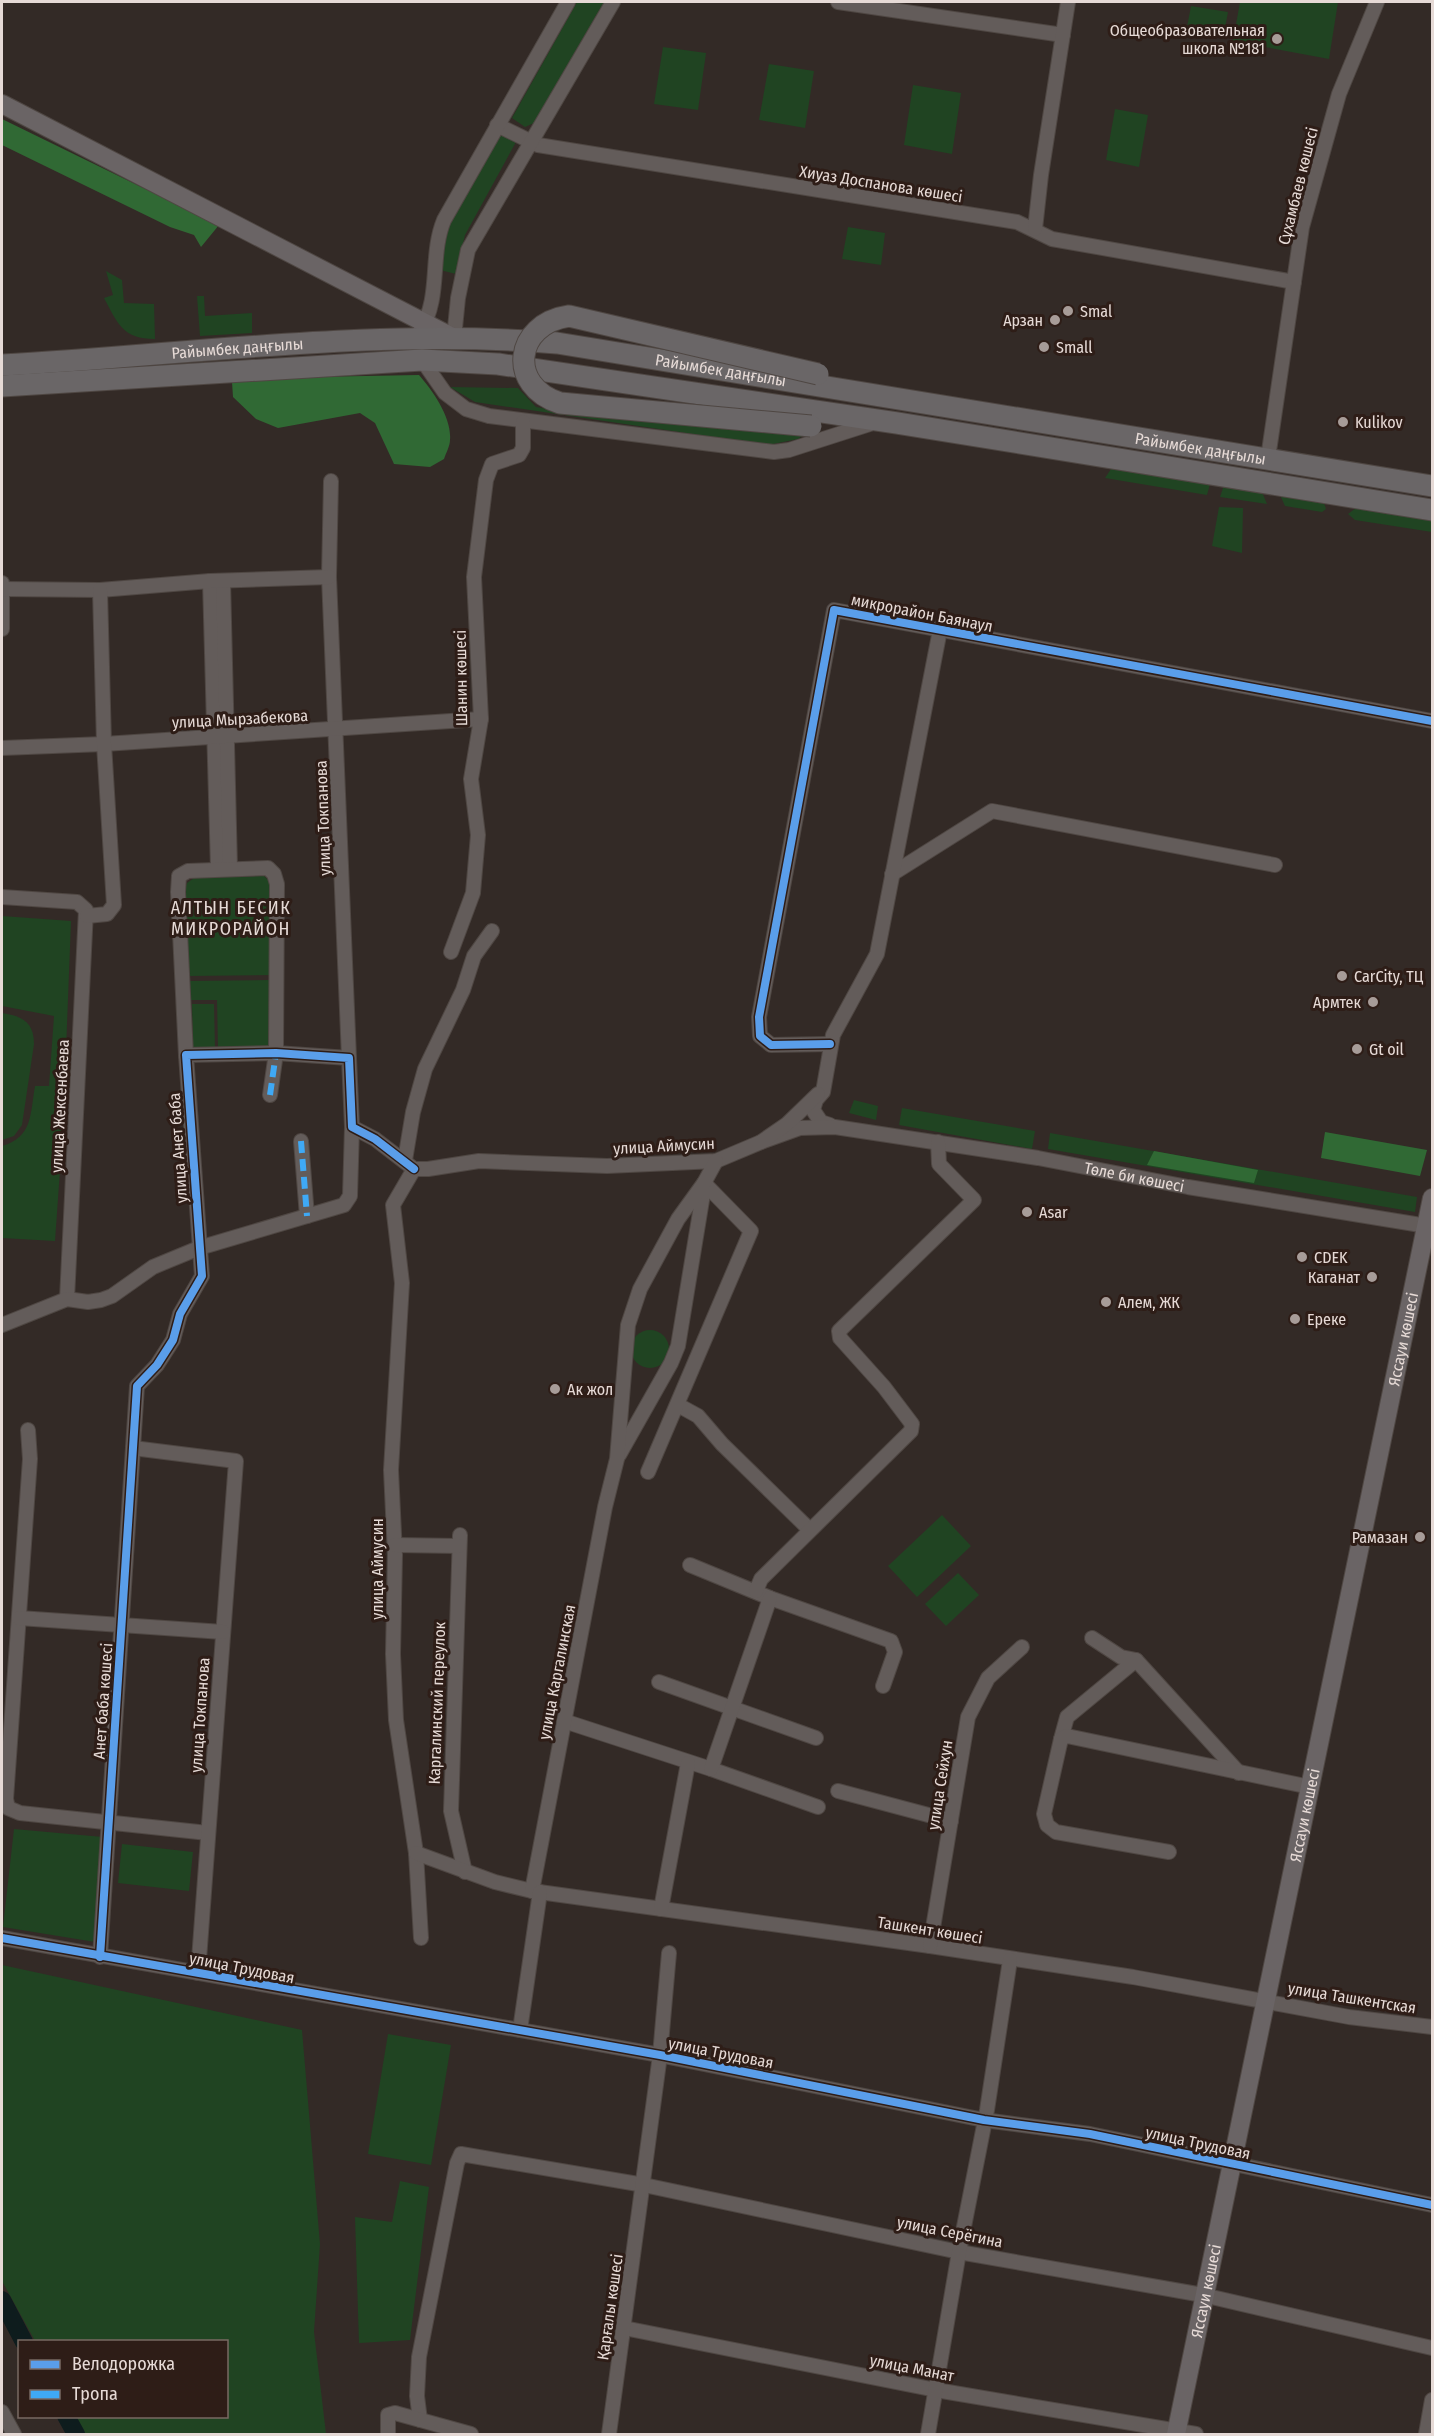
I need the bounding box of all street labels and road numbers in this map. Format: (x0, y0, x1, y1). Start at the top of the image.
street label: Сұхамбаев көшесі (1274, 125, 1322, 247)
street label: Хиуаз Доспанова көшесі (798, 162, 964, 206)
street label: Райымбек даңғылы (171, 334, 304, 362)
street label: Райымбек даңғылы (654, 350, 788, 390)
street label: Райымбек даңғылы (1134, 428, 1267, 468)
street label: микрорайон Баянаул (850, 590, 994, 636)
street label: Шанин көшесі (451, 630, 471, 726)
street label: улица Мырзабекова (171, 706, 309, 732)
street label: улица Токпанова (311, 760, 335, 876)
street label: улица Жексенбаева (47, 1039, 73, 1173)
street label: улица Анет баба (165, 1092, 191, 1204)
street label: улица Аймусин (613, 1134, 715, 1158)
street label: Төле би көшесі (1083, 1158, 1186, 1196)
street label: Яссауи көшесі (1384, 1291, 1422, 1388)
street label: улица Аймусин (368, 1518, 387, 1620)
street label: улица Каргалинская (535, 1603, 579, 1741)
street label: Каргалинский переулок (425, 1621, 449, 1785)
street label: Анет баба көшесі (89, 1642, 117, 1760)
street label: улица Токпанова (187, 1657, 214, 1773)
street label: улица Сейхун (924, 1739, 956, 1831)
street label: Яссауи көшесі (1285, 1767, 1323, 1864)
street label: Ташкент көшесі (876, 1912, 984, 1948)
street label: улица Трудовая (188, 1948, 296, 1988)
street label: улица Ташкентская (1287, 1978, 1417, 2018)
street label: улица Трудовая (667, 2033, 775, 2073)
street label: улица Трудовая (1144, 2123, 1252, 2163)
street label: улица Серёгина (896, 2212, 1005, 2252)
street label: Яссауи көшесі (1187, 2242, 1225, 2340)
street label: Қарғалы көшесі (593, 2253, 627, 2361)
street label: улица Манат (868, 2351, 956, 2386)

